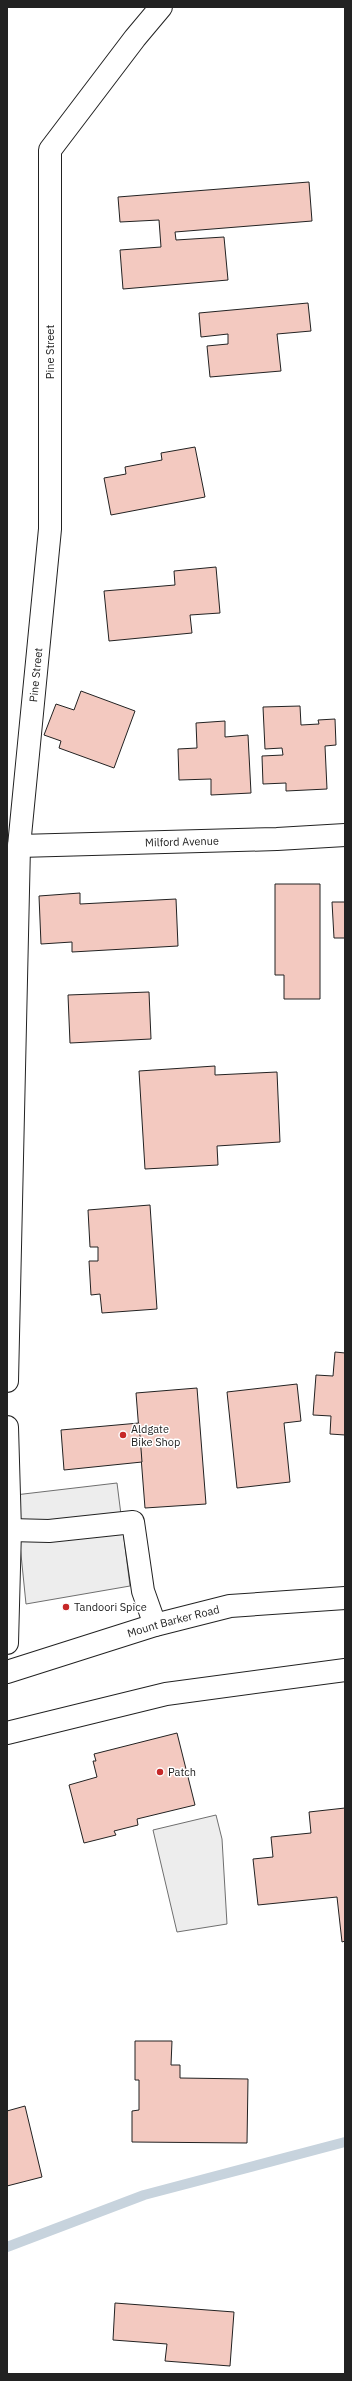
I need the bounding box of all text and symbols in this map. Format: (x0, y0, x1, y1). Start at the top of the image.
street label: Pine Street (43, 325, 57, 379)
street label: Pine Street (26, 647, 45, 703)
street label: Milford Avenue (145, 834, 219, 850)
place label: Aldgate Bike Shop (131, 1422, 180, 1449)
marker: Aldgate Bike Shop (118, 1430, 128, 1440)
place label: Tandoori Spice (74, 1600, 147, 1614)
marker: Tandoori Spice (61, 1602, 71, 1612)
street label: Mount Barker Road (126, 1602, 221, 1640)
place label: Patch (168, 1765, 196, 1779)
marker: Patch (155, 1767, 165, 1777)

